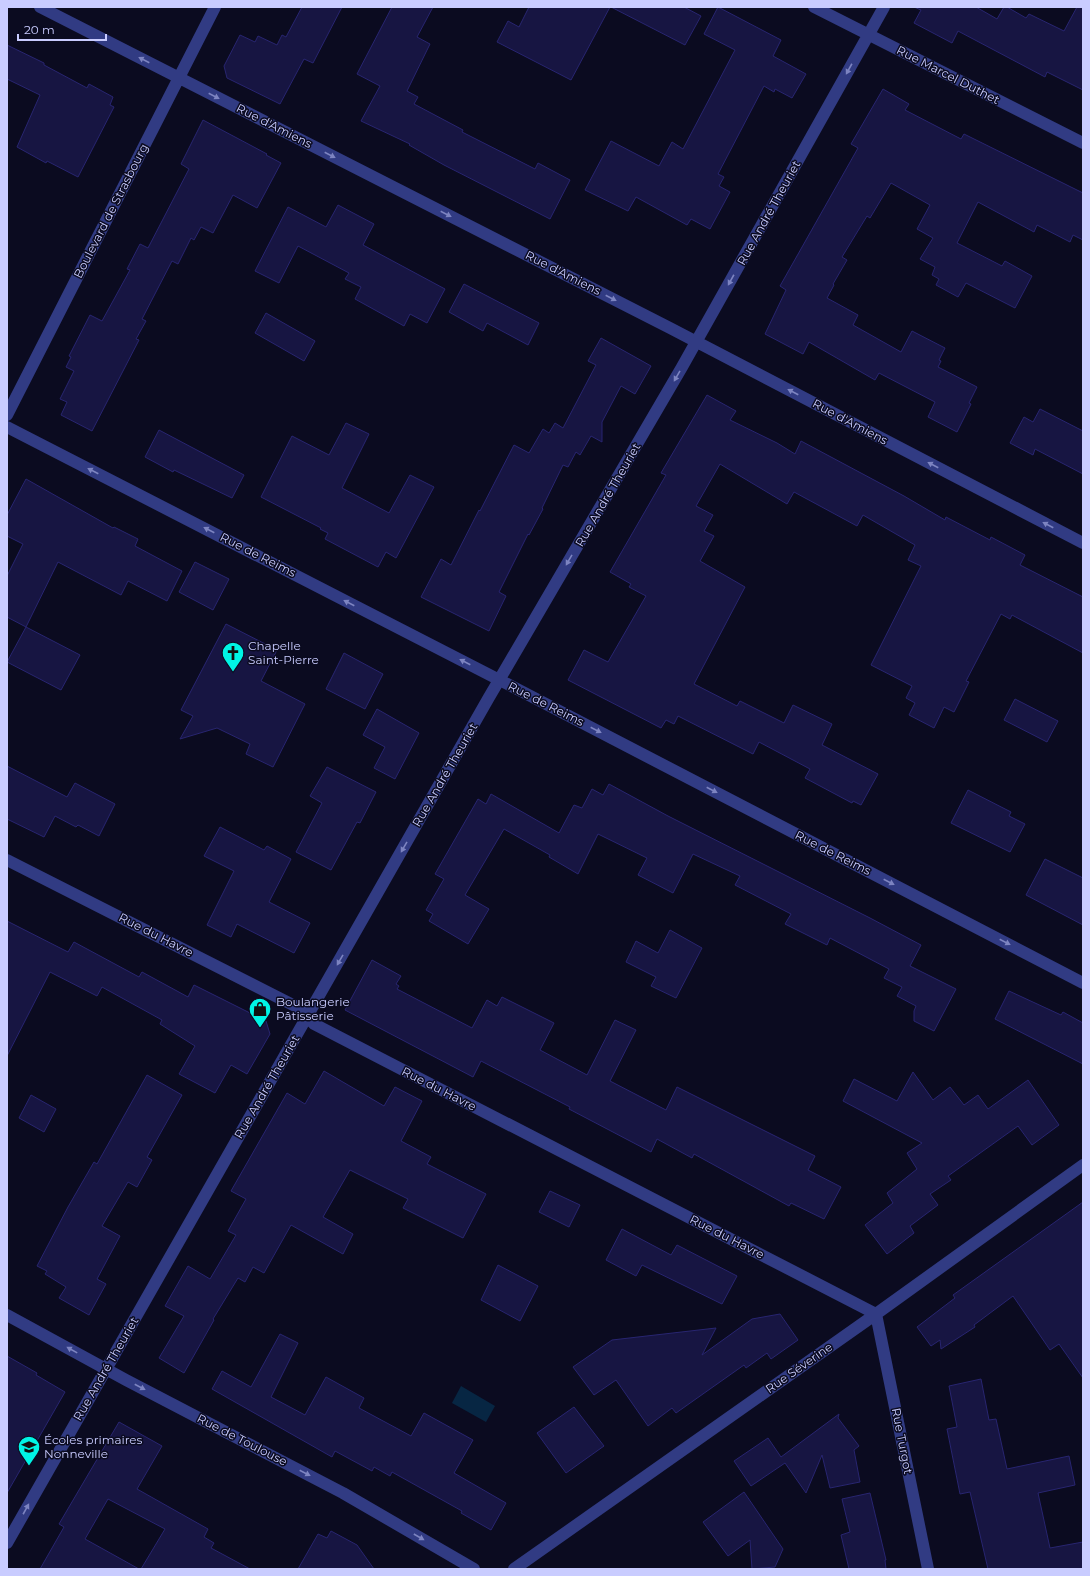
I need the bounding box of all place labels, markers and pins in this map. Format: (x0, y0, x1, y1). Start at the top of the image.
place label: Chapelle Saint-Pierre (248, 638, 319, 667)
church icon: Chapelle Saint-Pierre (220, 640, 246, 673)
place label: Boulangerie Pâtisserie (276, 994, 350, 1023)
shop icon: Boulangerie Pâtisserie (247, 996, 273, 1029)
place label: Écoles primaires Nonneville (44, 1432, 143, 1461)
school or university icon: Écoles primaires Nonneville (16, 1434, 42, 1467)

